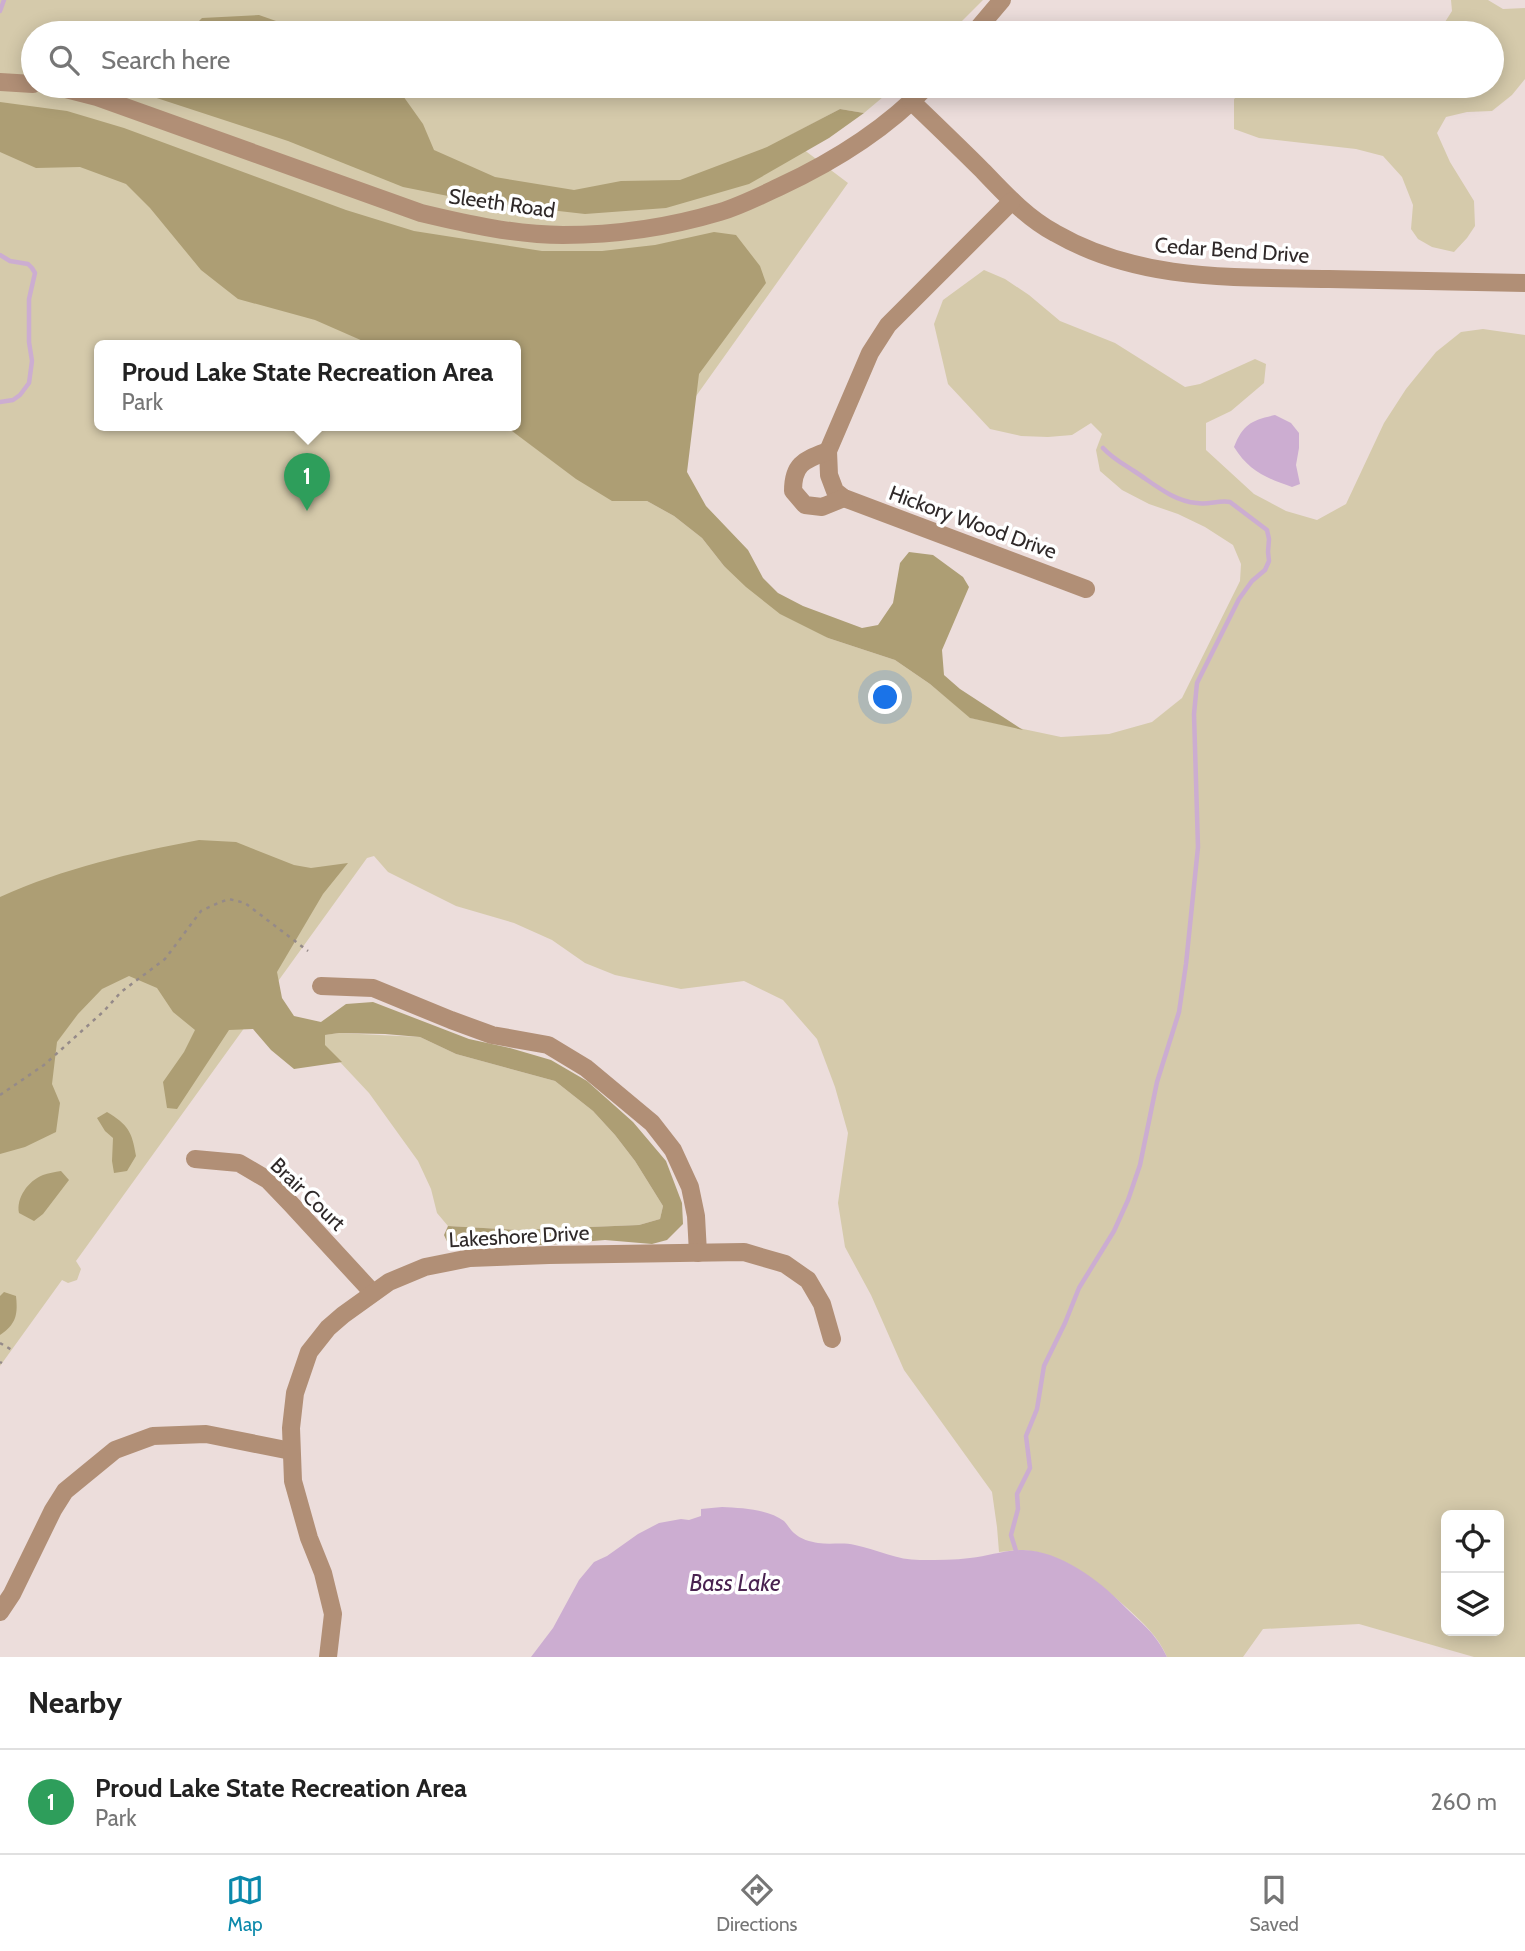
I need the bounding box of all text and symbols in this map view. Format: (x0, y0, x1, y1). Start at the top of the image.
search box (21, 21, 1504, 98)
icon: search (45, 41, 83, 79)
text: Search here (101, 44, 230, 76)
street label: Sleeth Road (447, 183, 557, 223)
street label: Cedar Bend Drive (1154, 232, 1310, 268)
popup (94, 340, 521, 431)
text: Proud Lake State Recreation Area (121, 356, 494, 388)
text: Park (121, 388, 163, 416)
pin: 1 (284, 453, 330, 511)
street label: Hickory Wood Drive (886, 480, 1061, 564)
your location (868, 680, 902, 714)
street label: Brair Court (266, 1152, 350, 1236)
street label: Lakeshore Drive (448, 1220, 590, 1252)
map controls (1441, 1510, 1504, 1636)
button: locate (1441, 1510, 1504, 1573)
water label: Bass Lake (689, 1569, 781, 1597)
button: layers (1441, 1573, 1504, 1636)
text: Nearby (28, 1684, 122, 1721)
text: Proud Lake State Recreation Area (95, 1772, 467, 1804)
text: 1 (47, 1788, 55, 1816)
text: 260 m (1430, 1788, 1497, 1816)
text: Park (95, 1804, 136, 1832)
tab: Map (226, 1871, 264, 1936)
tab: Directions (716, 1871, 797, 1936)
tab: Saved (1250, 1871, 1299, 1936)

